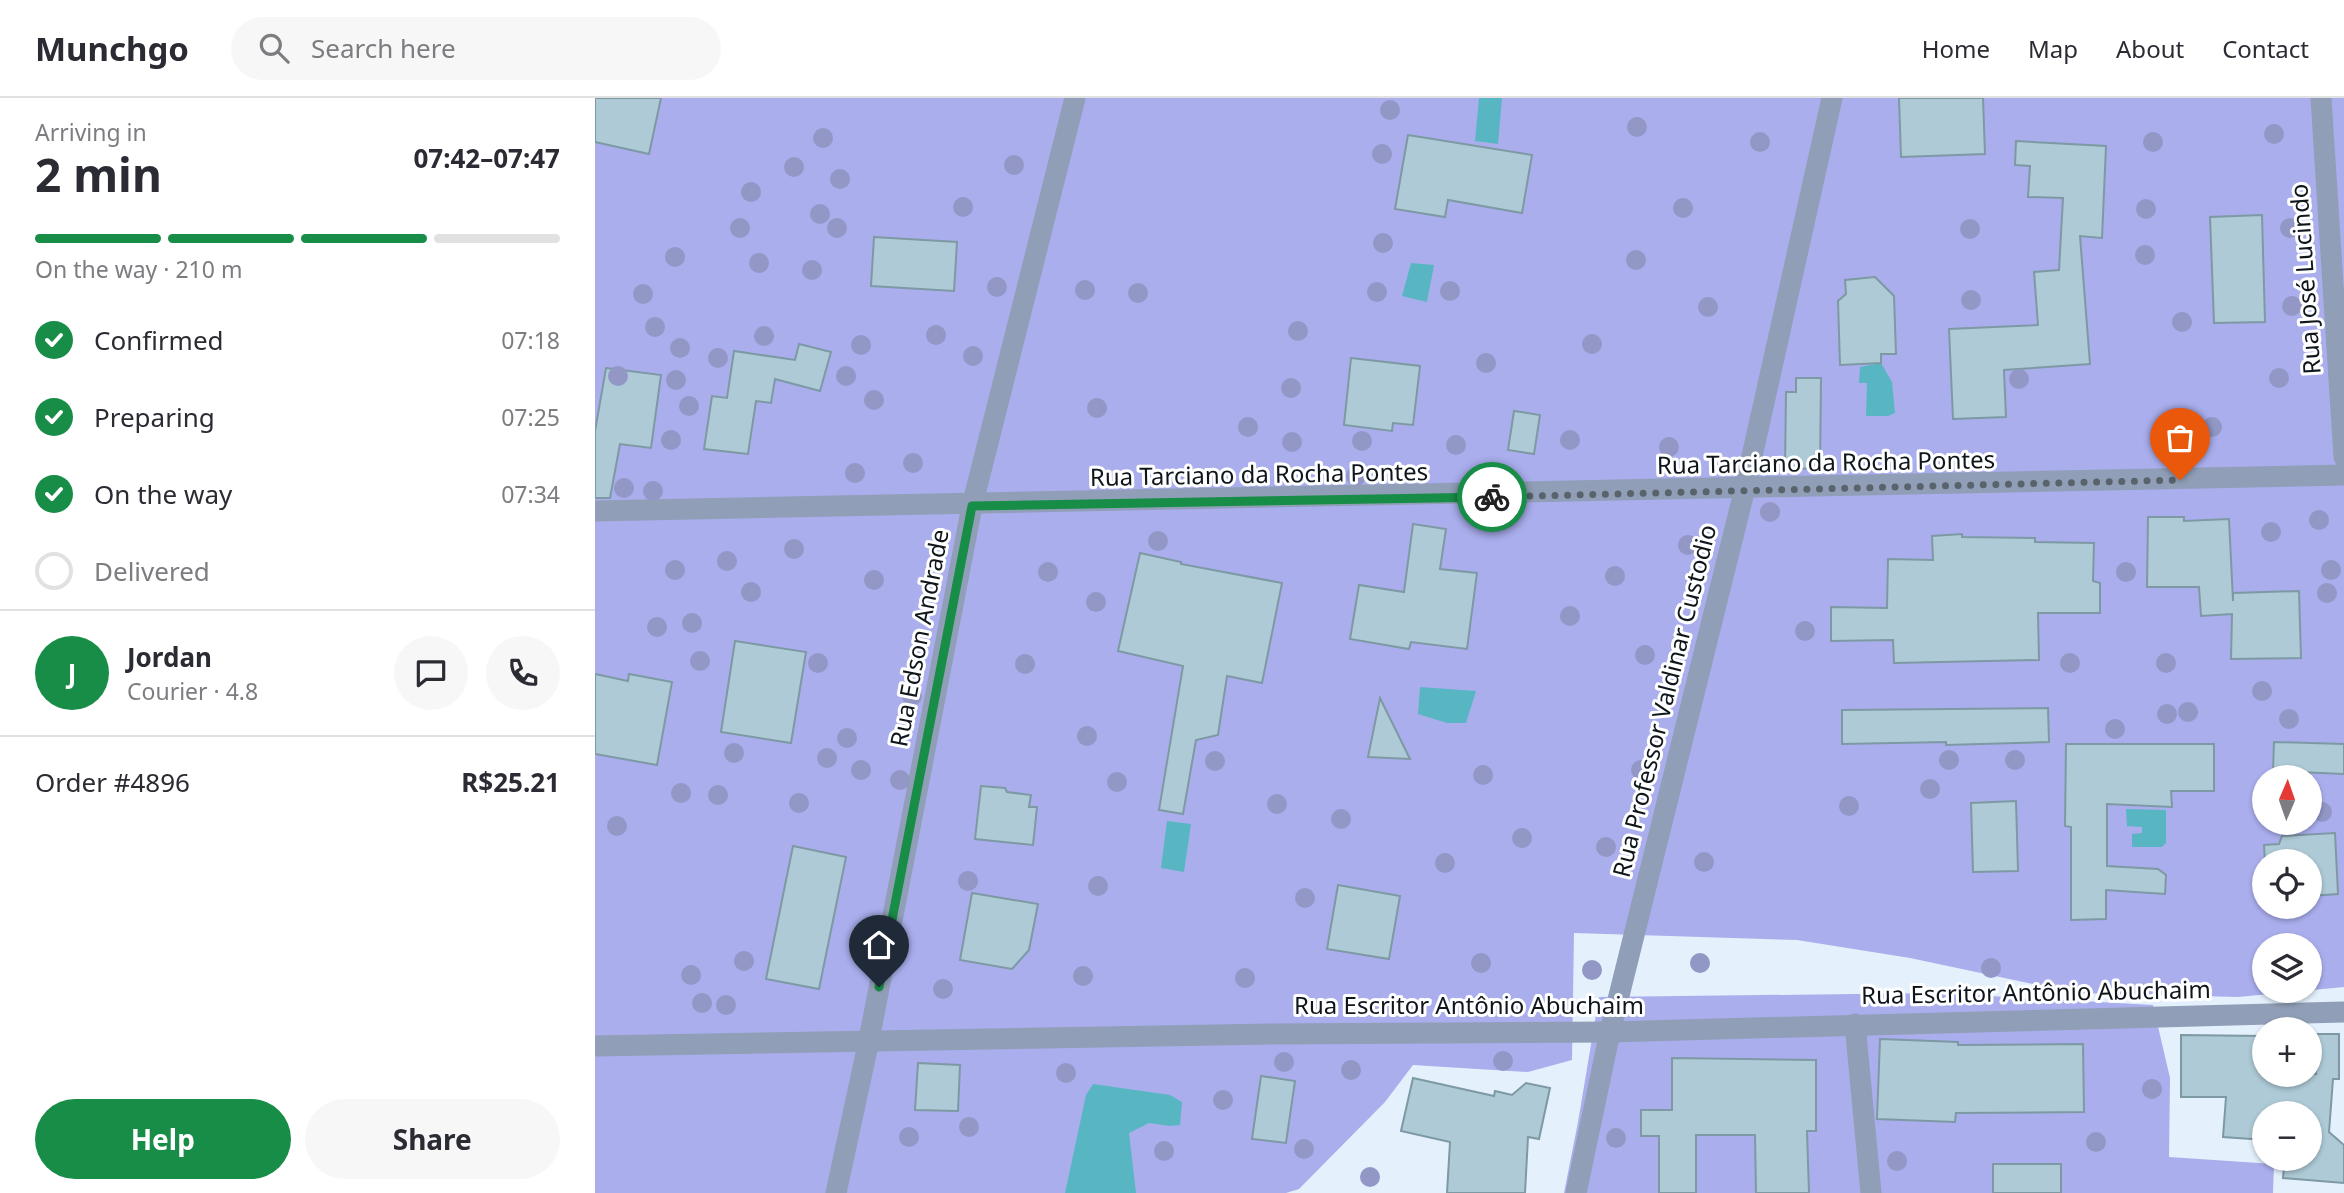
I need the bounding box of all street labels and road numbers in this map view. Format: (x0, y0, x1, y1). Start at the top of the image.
street label: Rua José Lucindo (2281, 183, 2328, 376)
street label: Rua Tarciano da Rocha Pontes (1657, 442, 1995, 481)
street label: Rua Tarciano da Rocha Pontes (1090, 454, 1428, 493)
street label: Rua Professor Valdinar Custodio (1604, 521, 1723, 881)
street label: Rua Edson Andrade (881, 526, 956, 749)
street label: Rua Escritor Antônio Abuchaim (1861, 972, 2211, 1011)
street label: Rua Escritor Antônio Abuchaim (1294, 988, 1644, 1021)

